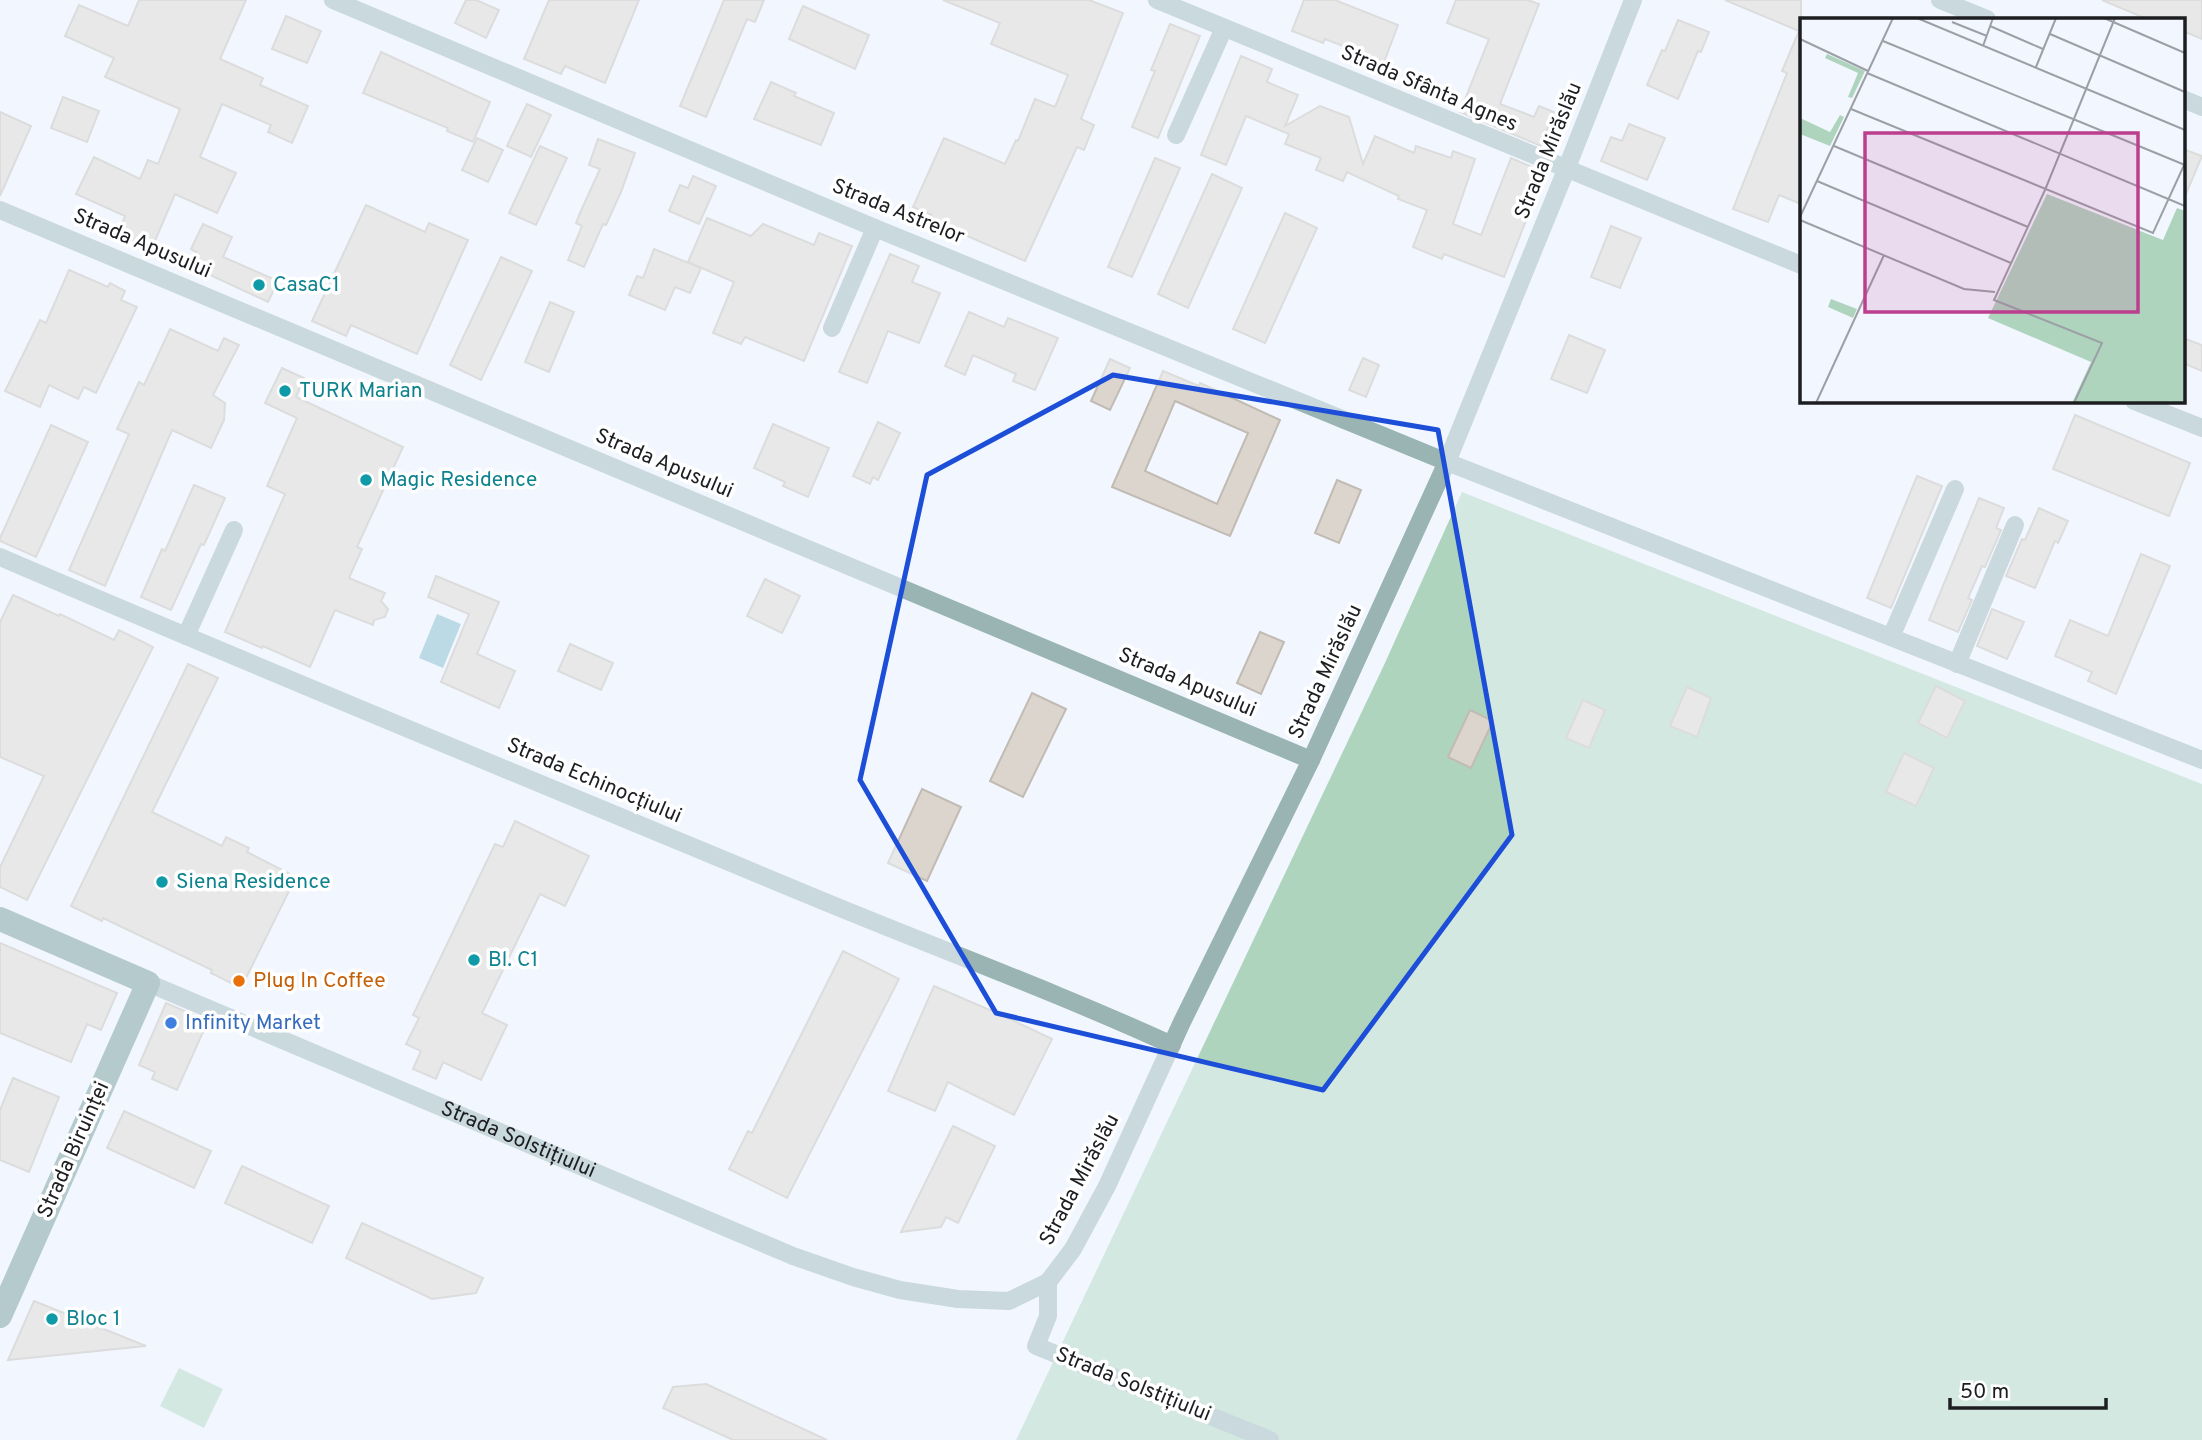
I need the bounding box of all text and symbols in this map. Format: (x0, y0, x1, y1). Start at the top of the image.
inset map (1800, 18, 2184, 402)
street label: Strada Sfânta Agnes (1336, 40, 1522, 138)
street label: Strada Mirăslău (1509, 78, 1589, 224)
street label: Strada Astrelor (828, 173, 968, 251)
street label: Strada Apusului (69, 203, 215, 285)
place label: CasaC1 (273, 272, 340, 299)
marker: CasaC1 (251, 277, 267, 293)
place label: TURK Marian (299, 378, 423, 405)
marker: TURK Marian (277, 383, 293, 399)
street label: Strada Apusului (591, 423, 737, 505)
place label: Magic Residence (380, 467, 537, 494)
marker: Magic Residence (358, 472, 374, 488)
street label: Strada Mirăslău (1283, 600, 1369, 744)
street label: Strada Apusului (1114, 642, 1260, 724)
street label: Strada Echinocțiului (502, 732, 686, 830)
place label: Siena Residence (176, 869, 330, 896)
marker: Siena Residence (154, 874, 170, 890)
place label: Bl. C1 (488, 947, 538, 974)
marker: Bl. C1 (466, 952, 482, 968)
place label: Plug In Coffee (253, 968, 385, 995)
marker: Plug In Coffee (231, 973, 247, 989)
place label: Infinity Market (185, 1010, 321, 1037)
marker: Infinity Market (163, 1015, 179, 1031)
street label: Strada Biruinței (32, 1078, 116, 1222)
street label: Strada Solstițiului (437, 1095, 600, 1184)
street label: Strada Mirăslău (1034, 1109, 1126, 1251)
place label: Bloc 1 (66, 1306, 121, 1333)
marker: Bloc 1 (44, 1311, 60, 1327)
street label: Strada Solstițiului (1051, 1341, 1215, 1429)
scale bar (1950, 1366, 2106, 1410)
text: 50 m (1960, 1379, 2009, 1406)

